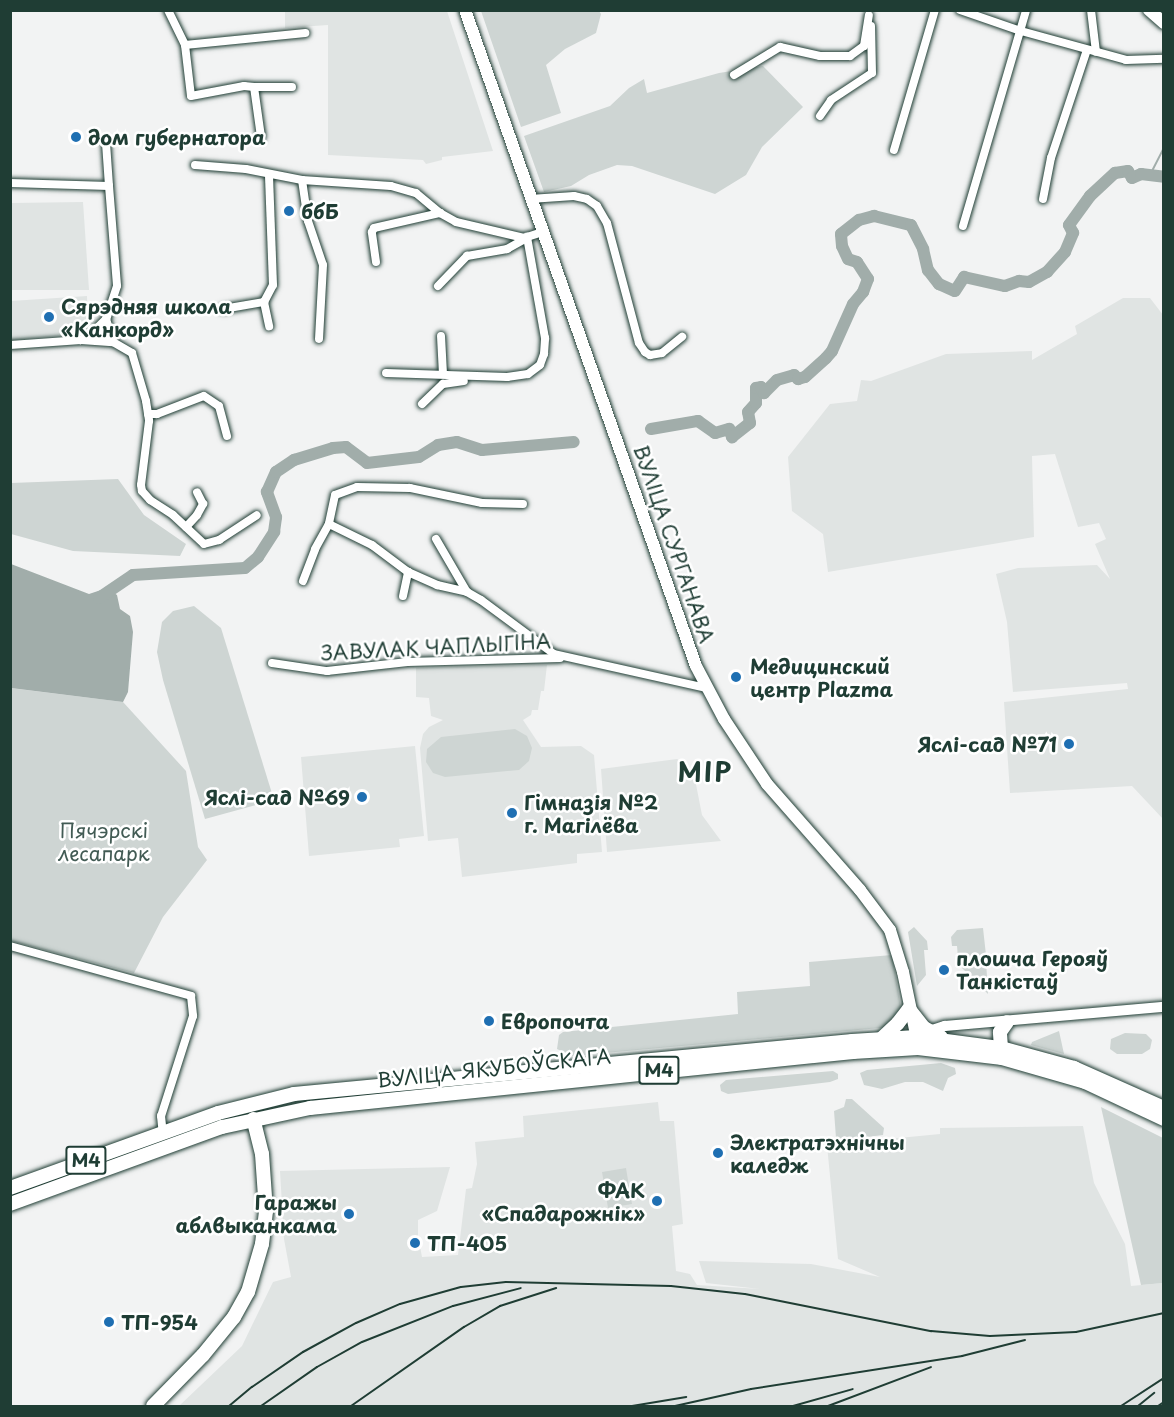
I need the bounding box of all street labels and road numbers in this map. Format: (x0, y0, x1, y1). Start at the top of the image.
street label: ВУЛІЦА СУРГАНАВА (629, 441, 719, 647)
street label: ЗАВУЛАК ЧАПЛЫГІНА (320, 629, 552, 665)
street label: ВУЛІЦА ЯКУБОЎСКАГА (376, 1044, 612, 1092)
road number: М4 (638, 1055, 680, 1085)
road number: М4 (65, 1145, 107, 1175)

